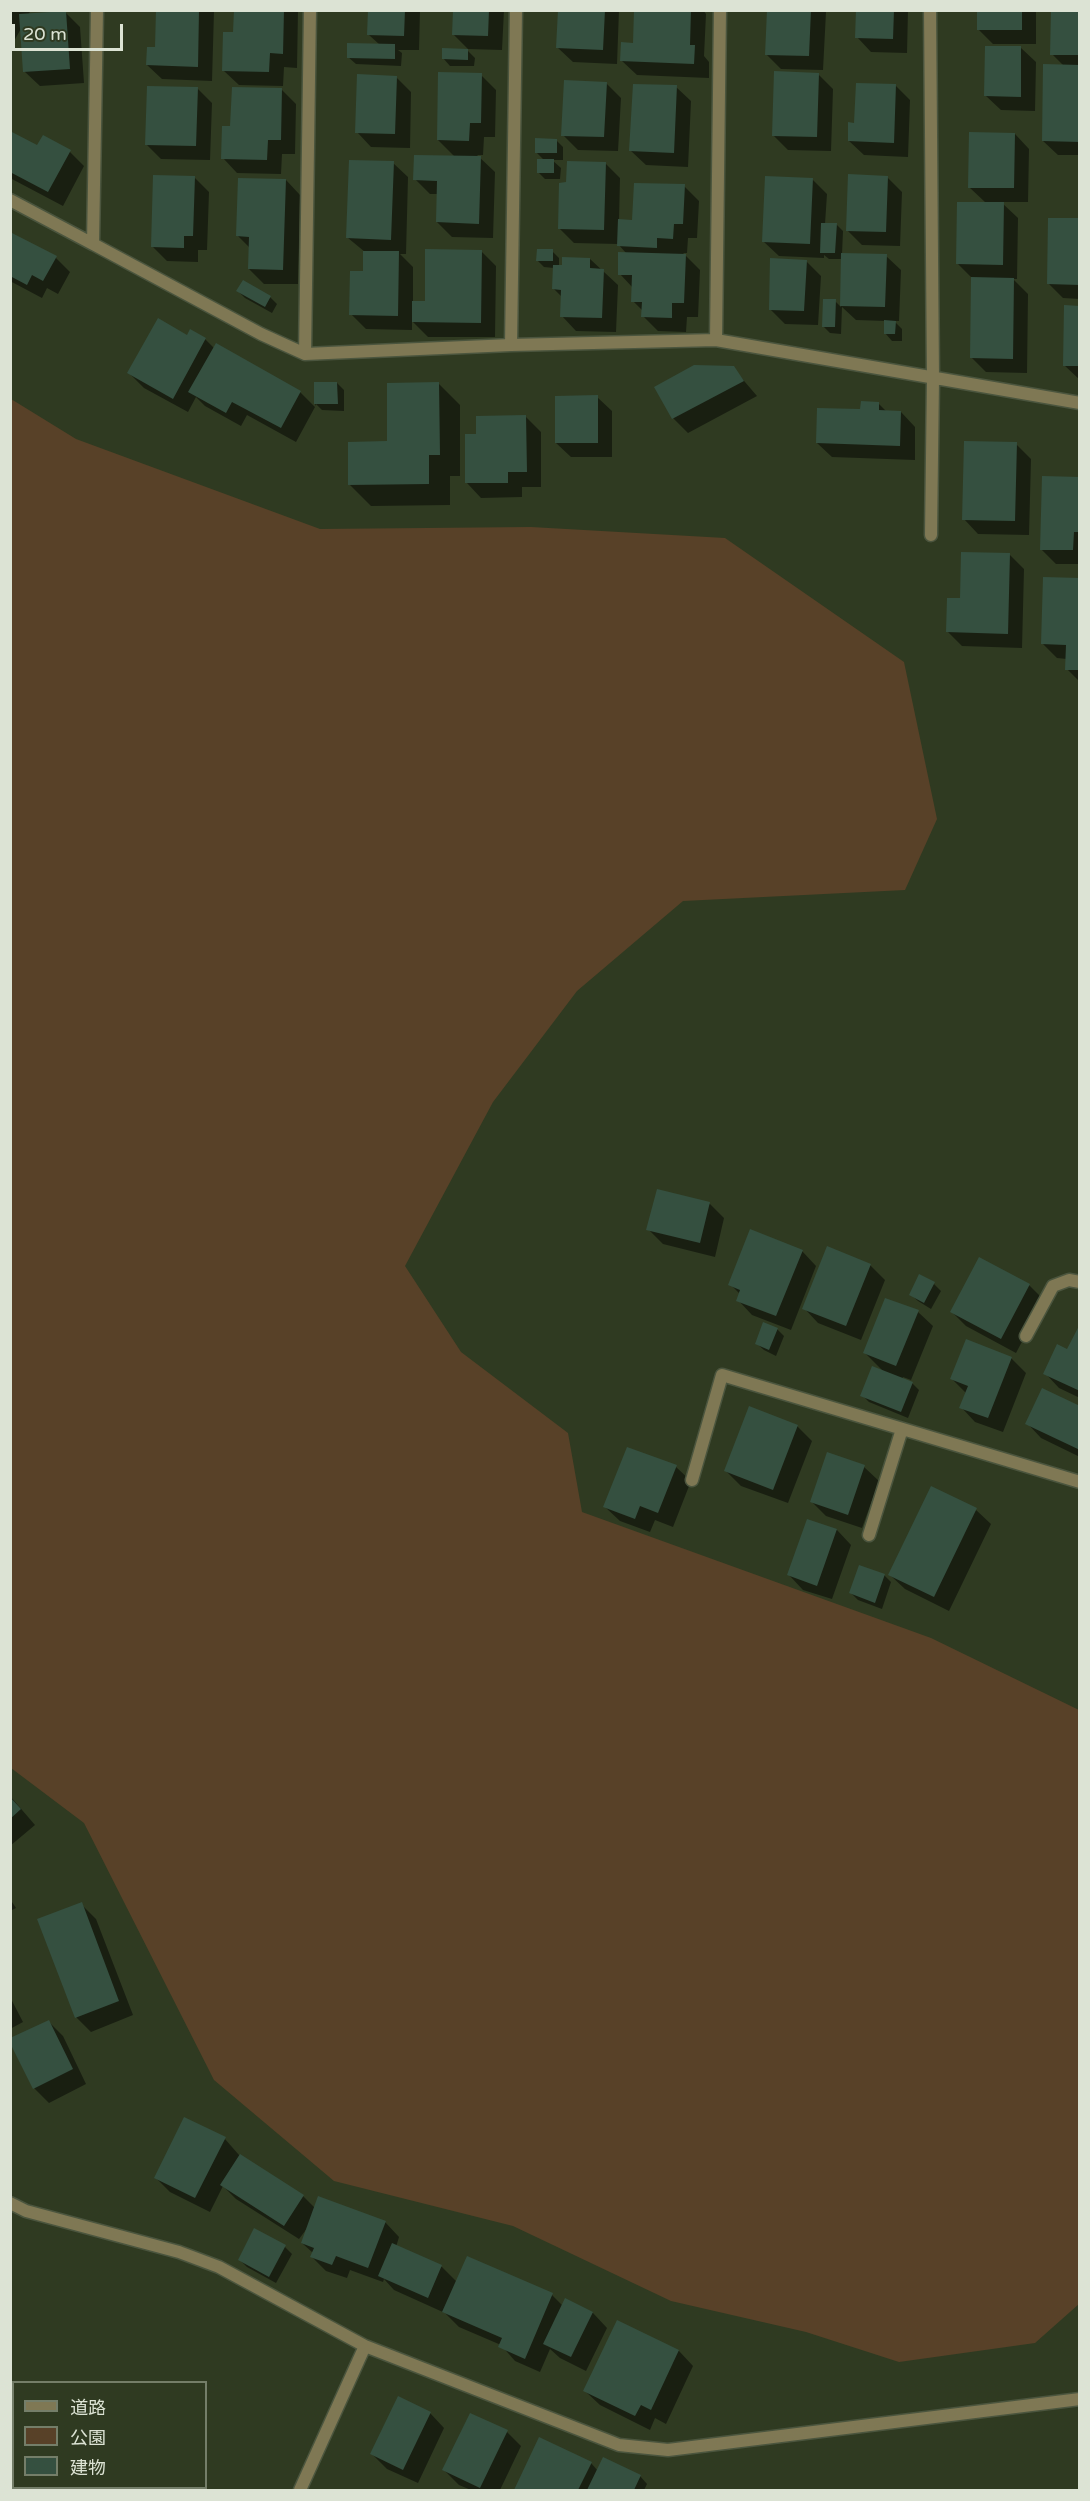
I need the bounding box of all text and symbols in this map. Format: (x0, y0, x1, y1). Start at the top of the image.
scale bar (15, 12, 126, 50)
text: 20 m (23, 23, 67, 45)
legend (12, 2381, 207, 2489)
text: 道路 (70, 2397, 106, 2419)
text: 公園 (70, 2427, 106, 2449)
text: 建物 (70, 2457, 106, 2479)

